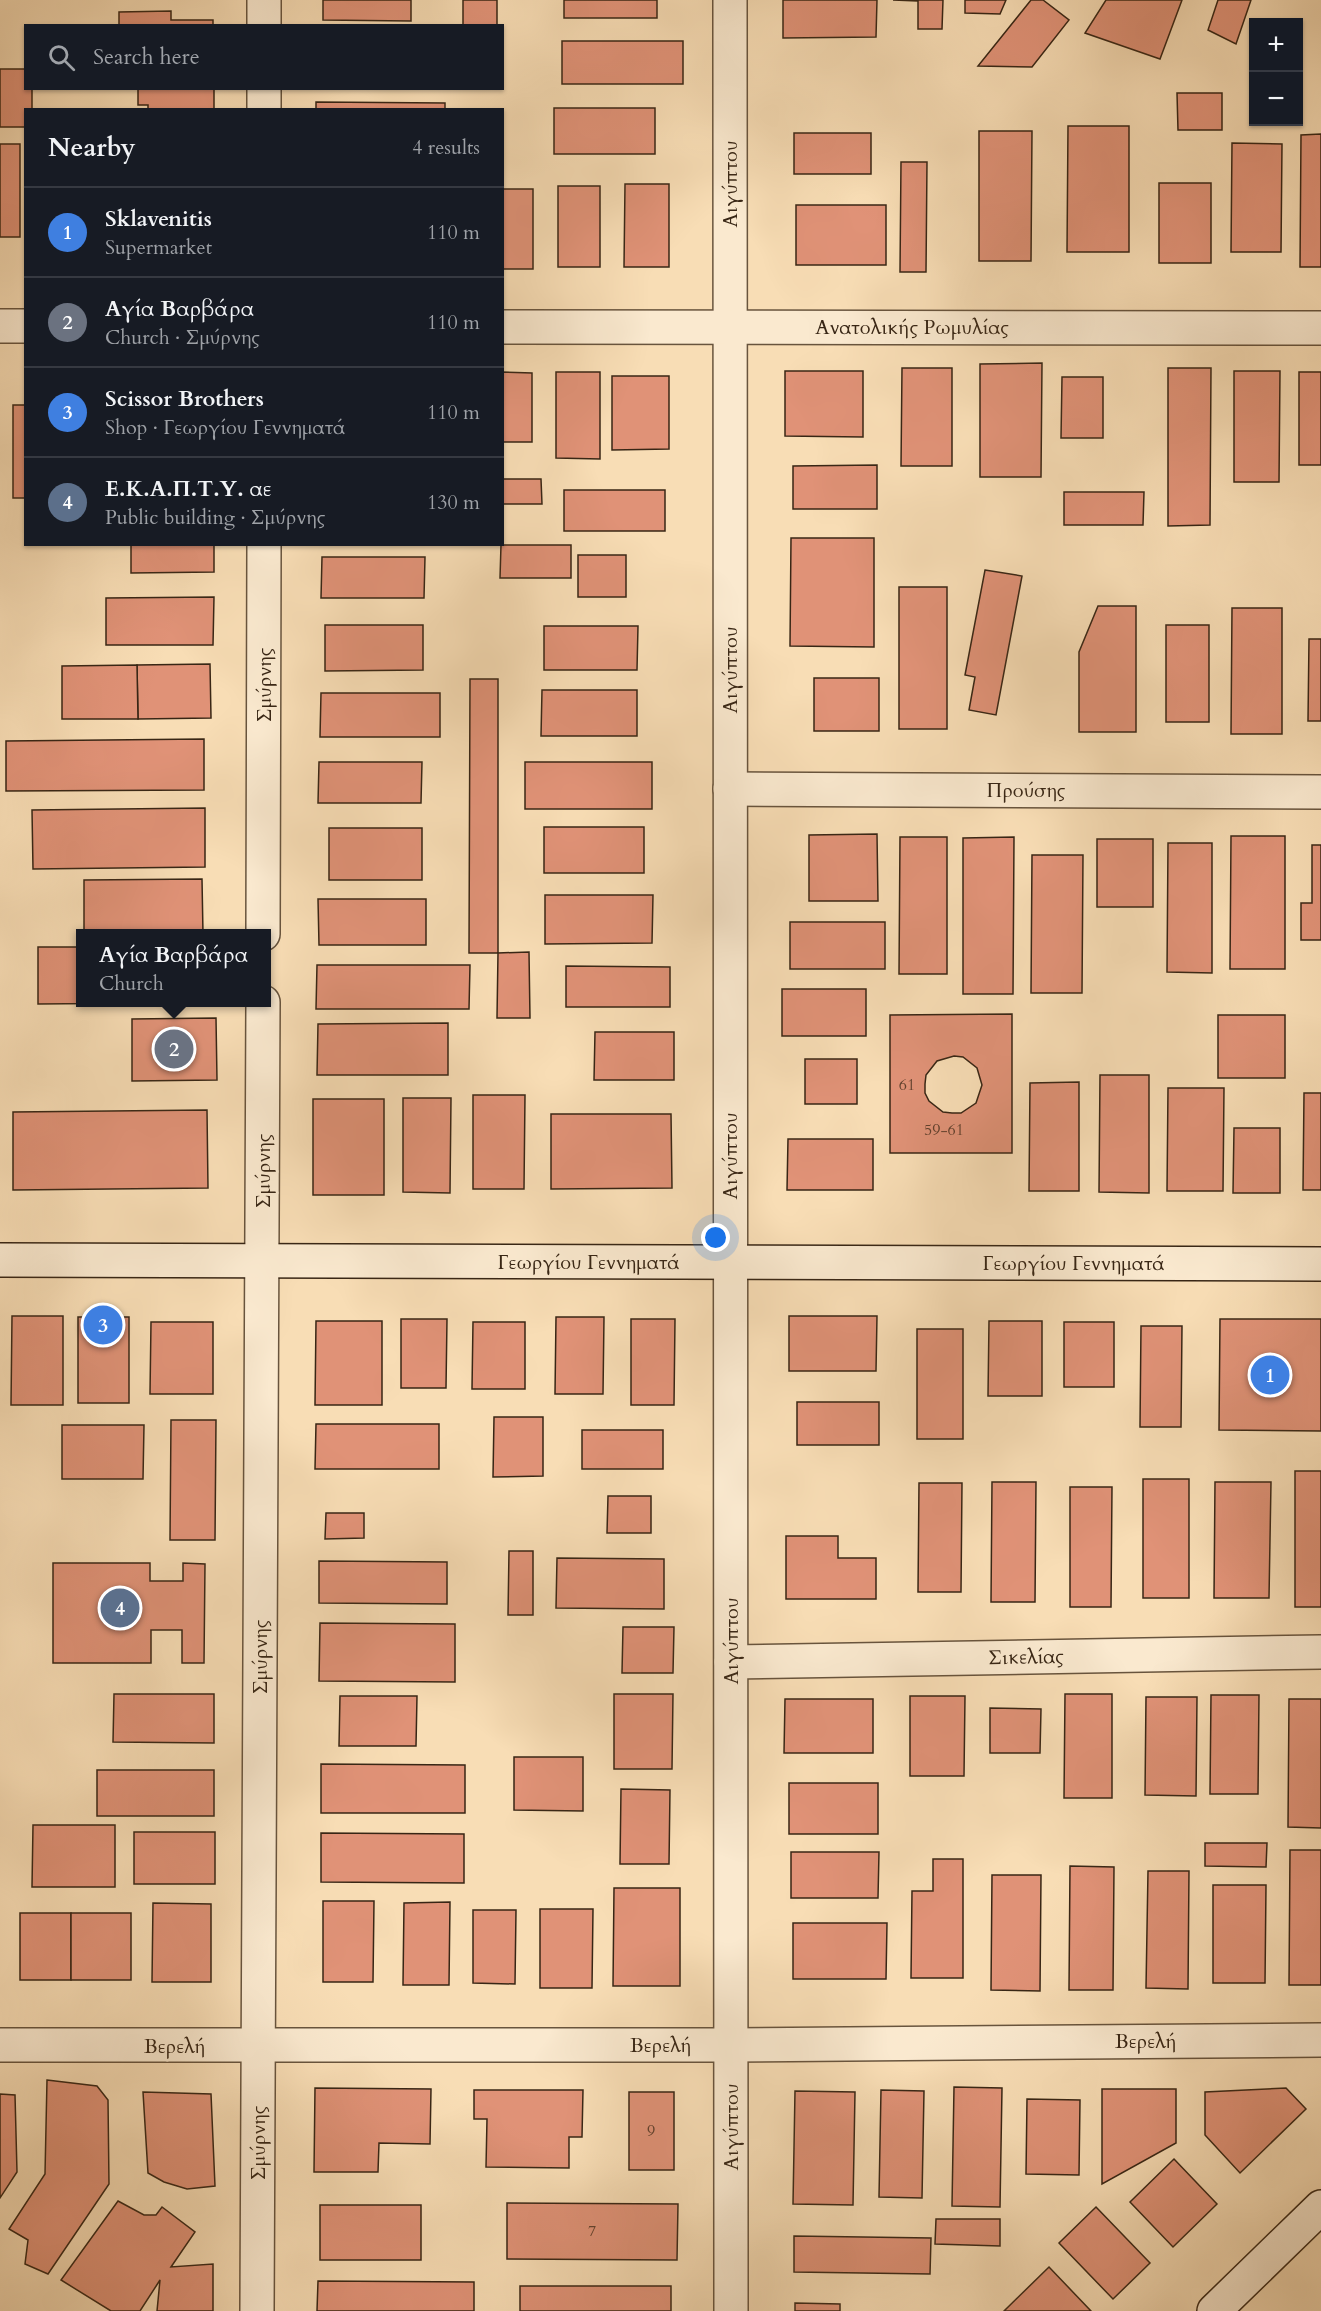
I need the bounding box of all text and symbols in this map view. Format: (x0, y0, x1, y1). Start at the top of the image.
map controls (1249, 18, 1303, 126)
button: + (1249, 18, 1303, 72)
search box (24, 24, 504, 90)
icon: search (45, 41, 78, 74)
text: Search here (93, 42, 200, 72)
button: − (1249, 72, 1303, 126)
text: Nearby (48, 130, 136, 165)
text: 4 results (412, 134, 480, 161)
street label: Αιγύπτου (717, 141, 744, 227)
text: Sklavenitis (105, 204, 212, 234)
text: 1 (62, 219, 73, 246)
text: 110 m (427, 219, 480, 246)
text: Supermarket (105, 234, 212, 261)
text: Αγία Βαρβάρα (105, 294, 254, 324)
text: 2 (62, 309, 73, 336)
text: 110 m (427, 309, 480, 336)
street label: Ανατολικής Ρωμυλίας (815, 314, 1009, 341)
text: Church · Σμύρνης (105, 324, 260, 351)
text: Scissor Brothers (105, 384, 264, 414)
text: 3 (62, 399, 73, 426)
text: 110 m (427, 399, 480, 426)
text: Shop · Γεωργίου Γεννηματά (105, 414, 346, 441)
text: Ε.Κ.Α.Π.Τ.Υ. αε (105, 474, 271, 504)
text: 4 (62, 489, 73, 516)
text: 130 m (427, 489, 480, 516)
text: Public building · Σμύρνης (105, 504, 325, 531)
street label: Αιγύπτου (717, 627, 744, 713)
street label: Σμύρνης (251, 647, 278, 722)
street label: Προύσης (987, 777, 1066, 804)
popup (76, 929, 271, 1007)
text: Αγία Βαρβάρα (99, 940, 248, 970)
text: Church (99, 970, 164, 997)
pin: 2 (154, 1026, 194, 1072)
house number: 61 (899, 1074, 915, 1096)
street label: Αιγύπτου (717, 1113, 744, 1199)
house number: 59-61 (924, 1119, 964, 1141)
street label: Σμύρνης (250, 1133, 277, 1208)
your location (701, 1223, 730, 1252)
street label: Γεωργίου Γεννηματά (498, 1249, 680, 1276)
street label: Γεωργίου Γεννηματά (983, 1250, 1165, 1277)
pin: 3 (84, 1302, 122, 1348)
pin: 1 (1250, 1352, 1290, 1398)
pin: 4 (100, 1586, 140, 1630)
street label: Αιγύπτου (718, 1598, 745, 1684)
street label: Σμύρνης (247, 1619, 274, 1694)
street label: Σικελίας (988, 1643, 1064, 1671)
street label: Βερελή (1115, 2028, 1177, 2055)
street label: Βερελή (630, 2032, 692, 2059)
street label: Βερελή (144, 2033, 206, 2060)
street label: Αιγύπτου (718, 2084, 745, 2170)
street label: Σμύρνης (245, 2105, 272, 2180)
house number: 9 (647, 2120, 655, 2142)
house number: 7 (588, 2220, 596, 2242)

